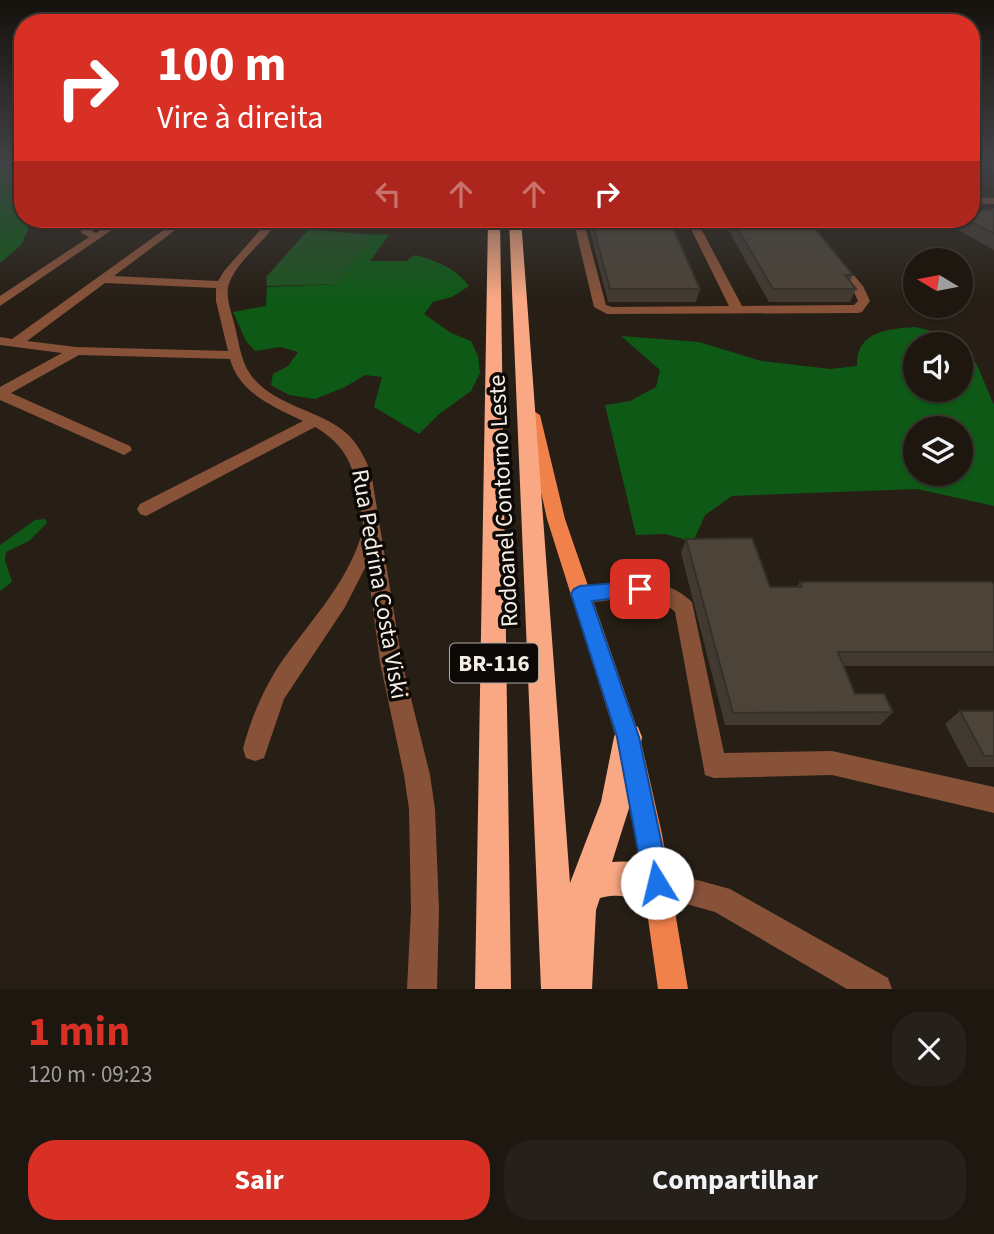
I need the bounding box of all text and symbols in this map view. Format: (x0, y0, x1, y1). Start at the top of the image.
text: 100 m (157, 30, 286, 100)
icon: right (42, 42, 133, 133)
text: Vire à direita (157, 95, 323, 141)
icon: left (369, 175, 407, 213)
icon: ahead (442, 175, 480, 213)
icon: ahead (515, 175, 553, 213)
icon: right (588, 175, 626, 213)
north arrow (903, 248, 973, 318)
map controls (903, 248, 973, 486)
button: sound (903, 332, 973, 402)
street label: Rodoanel Contorno Leste (479, 374, 528, 628)
button: layers (903, 416, 973, 486)
street label: Rua Pedrina Costa Viski (342, 466, 417, 702)
pin (610, 559, 670, 619)
icon: arrive (621, 570, 659, 608)
road number: BR-116 (450, 643, 538, 682)
position arrow (620, 846, 694, 920)
text: 1 min (28, 1002, 130, 1062)
button: close (892, 1012, 966, 1086)
text: 120 m · 09:23 (28, 1058, 152, 1091)
button: Sair (28, 1140, 490, 1220)
button: Compartilhar (504, 1140, 966, 1220)

